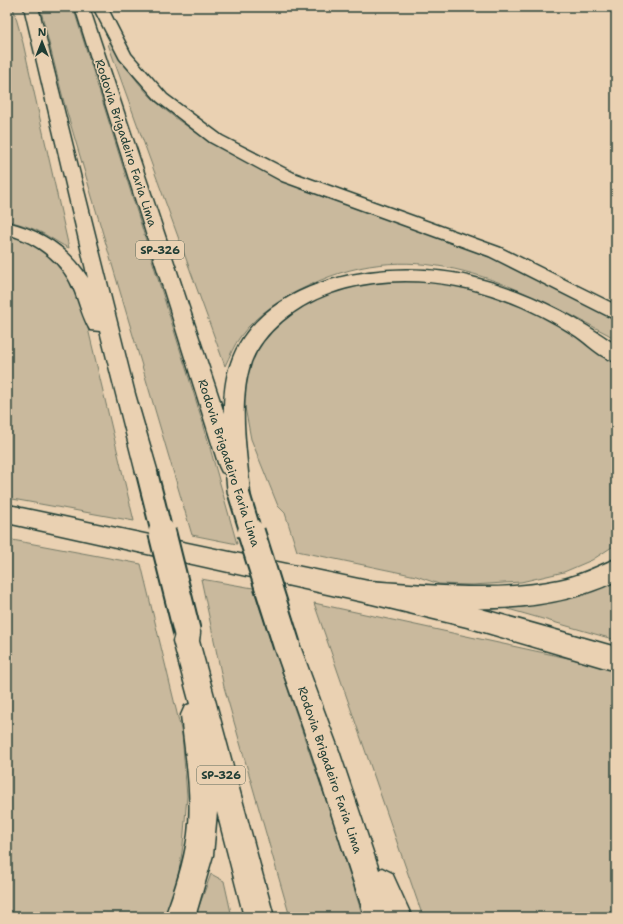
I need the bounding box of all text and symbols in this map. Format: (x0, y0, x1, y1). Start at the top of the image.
north arrow (22, 22, 62, 62)
text: N (38, 25, 47, 40)
street label: Rodovia Brigadeiro Faria Lima (91, 57, 161, 229)
road number: SP-326 (136, 241, 184, 259)
street label: Rodovia Brigadeiro Faria Lima (194, 377, 264, 549)
street label: Rodovia Brigadeiro Faria Lima (294, 684, 366, 856)
road number: SP-326 (197, 766, 245, 784)

